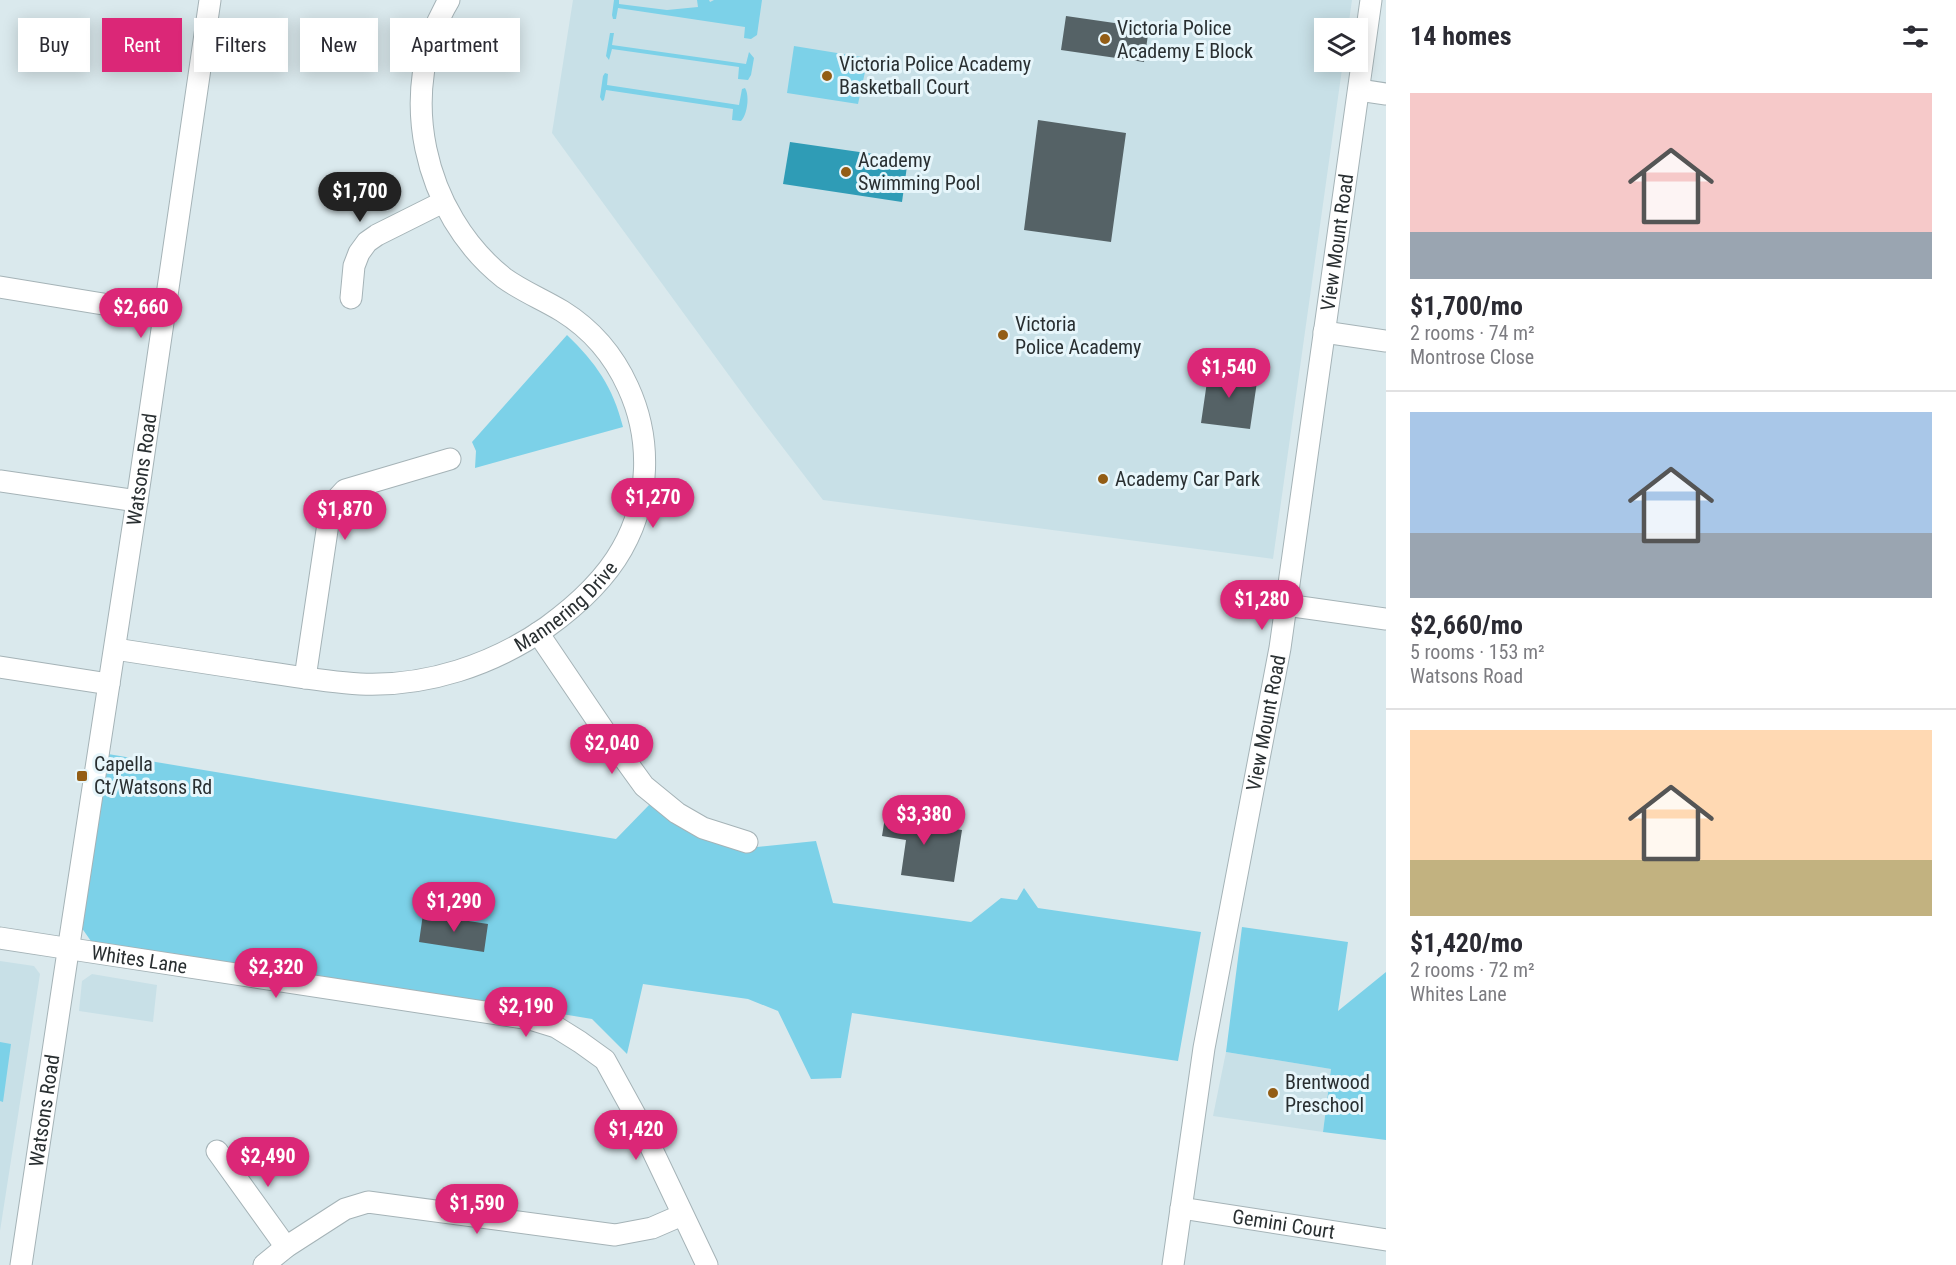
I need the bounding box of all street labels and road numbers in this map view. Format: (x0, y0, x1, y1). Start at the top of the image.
street label: View Mount Road (1315, 172, 1358, 312)
street label: Watsons Road (121, 412, 162, 527)
street label: Mannering Drive (510, 557, 622, 657)
street label: View Mount Road (1241, 653, 1290, 793)
street label: Whites Lane (90, 940, 189, 979)
street label: Watsons Road (24, 1053, 64, 1168)
street label: Gemini Court (1231, 1204, 1337, 1244)

